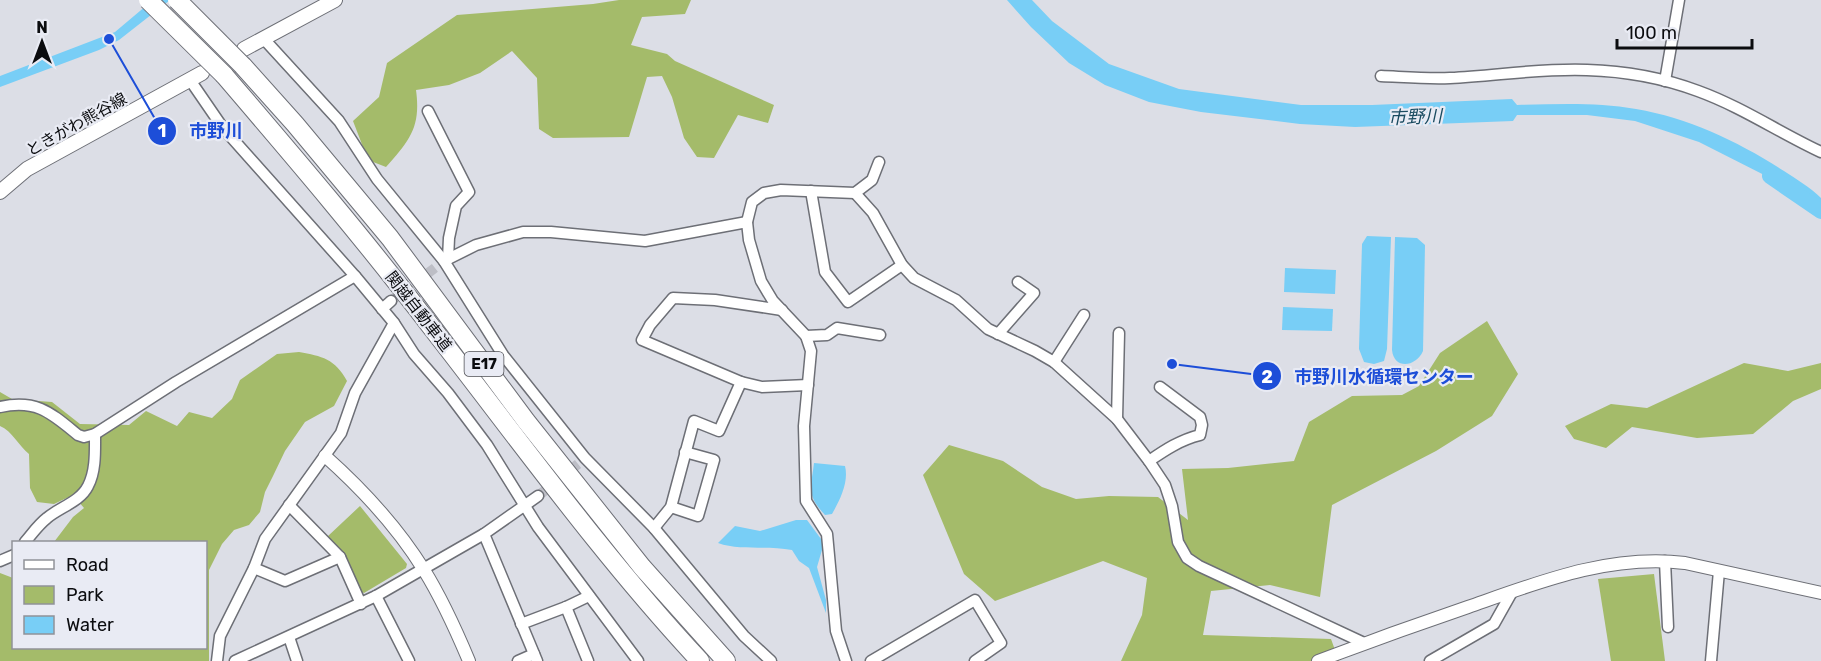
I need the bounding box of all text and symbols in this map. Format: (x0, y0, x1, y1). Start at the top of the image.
north arrow (12, 12, 72, 72)
scale bar (1617, 12, 1752, 50)
text: N (36, 18, 48, 37)
text: 100 m (1626, 22, 1677, 44)
street label: ときがわ熊谷線 (23, 89, 130, 160)
water label: 市野川 (1388, 105, 1444, 129)
callout: 市野川 (147, 113, 255, 149)
text: 1 (158, 120, 166, 142)
text: 市野川 (189, 120, 243, 142)
street label: 関越自動車道 (382, 268, 456, 355)
road number: E17 (464, 352, 504, 376)
callout: 市野川水循環センター (1252, 358, 1486, 394)
text: 2 (1261, 366, 1273, 388)
text: 市野川水循環センター (1294, 366, 1474, 388)
legend (12, 541, 207, 649)
text: Road (66, 554, 109, 576)
text: Park (66, 584, 104, 606)
text: Water (66, 614, 114, 636)

